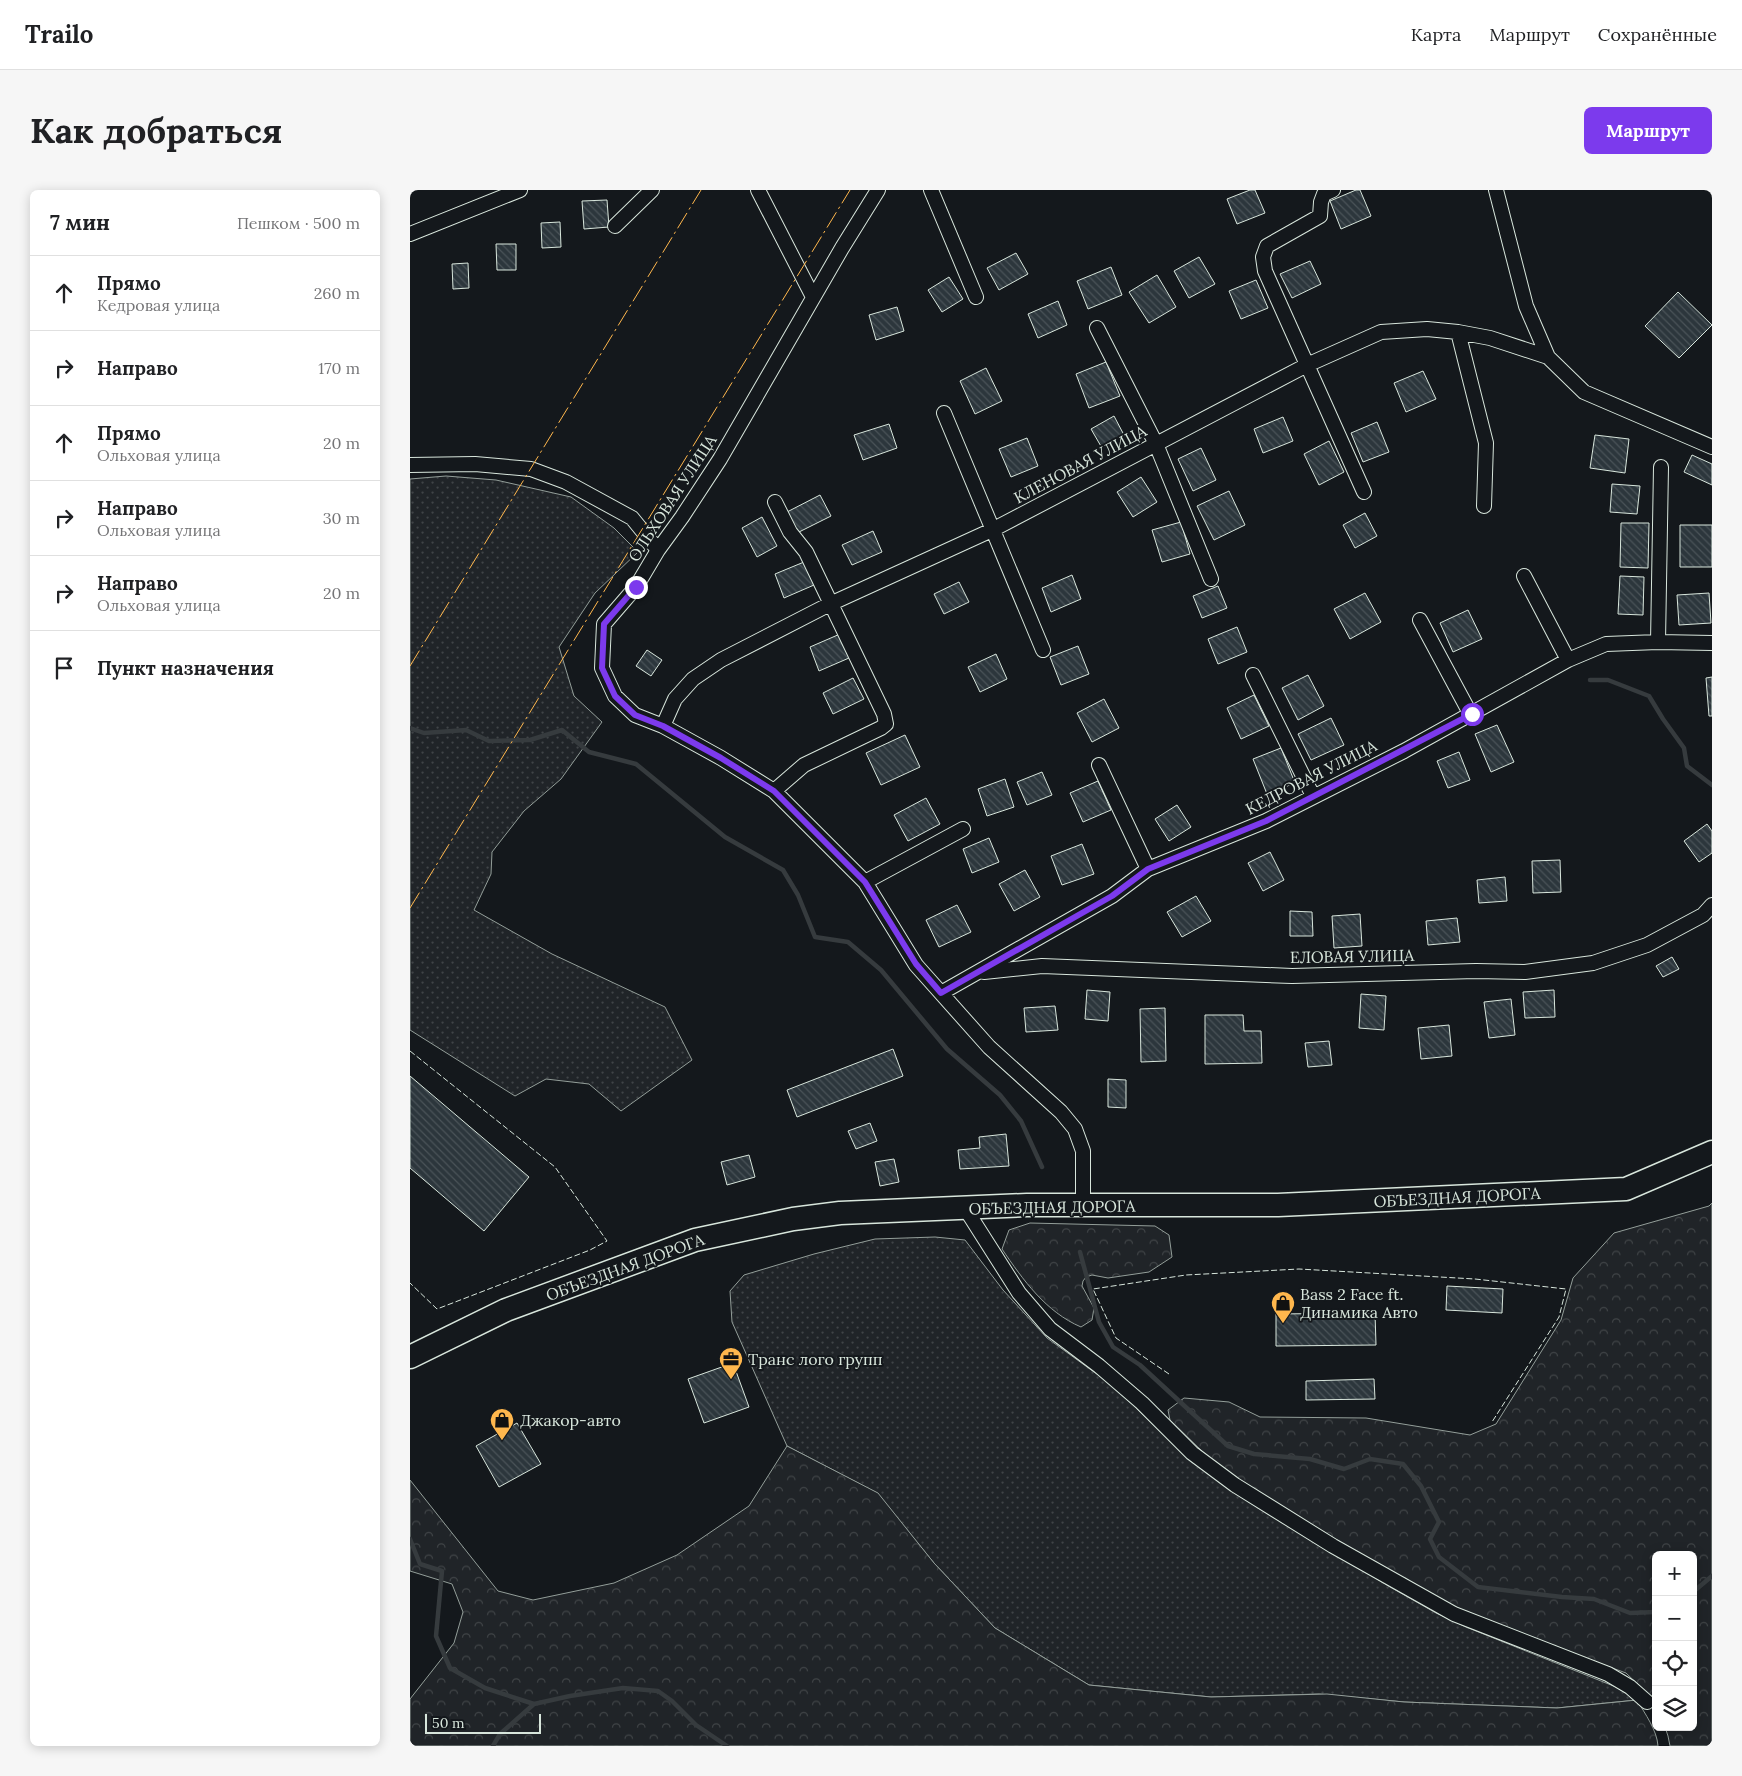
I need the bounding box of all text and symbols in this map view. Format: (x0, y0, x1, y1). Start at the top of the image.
text: Trailo (25, 19, 93, 50)
text: Карта (1411, 23, 1461, 46)
text: Маршрут (1489, 23, 1570, 46)
text: Сохранённые (1598, 23, 1717, 46)
button: Маршрут (1584, 107, 1712, 154)
text: Как добраться (30, 108, 283, 153)
text: 7 мин (50, 209, 110, 236)
text: Пешком · 500 m (237, 213, 360, 233)
text: Прямо (97, 271, 161, 295)
icon: ahead (50, 279, 78, 307)
text: 260 m (314, 283, 360, 303)
text: Кедровая улица (97, 295, 220, 315)
icon: right (50, 354, 78, 382)
text: Направо (97, 356, 178, 380)
text: 170 m (318, 358, 360, 378)
street label: КЛЕНОВАЯ УЛИЦА (1010, 420, 1151, 507)
text: Прямо (97, 421, 161, 445)
icon: ahead (50, 429, 78, 457)
street label: ОЛЬХОВАЯ УЛИЦА (624, 430, 721, 565)
text: 20 m (323, 433, 360, 453)
text: Ольховая улица (97, 445, 221, 465)
text: Направо (97, 496, 178, 520)
icon: right (50, 504, 78, 532)
text: 30 m (323, 508, 360, 528)
text: Ольховая улица (97, 520, 221, 540)
text: Направо (97, 571, 178, 595)
route end (625, 576, 648, 599)
icon: right (50, 579, 78, 607)
text: 20 m (323, 583, 360, 603)
text: Ольховая улица (97, 595, 221, 615)
icon: arrive (50, 654, 78, 682)
text: Пункт назначения (97, 656, 274, 680)
route start (1461, 703, 1484, 726)
street label: КЕДРОВАЯ УЛИЦА (1242, 735, 1381, 819)
street label: ЕЛОВАЯ УЛИЦА (1290, 945, 1415, 967)
street label: ОБЪЕЗДНАЯ ДОРОГА (1373, 1183, 1542, 1211)
street label: ОБЪЕЗДНАЯ ДОРОГА (968, 1196, 1137, 1218)
street label: ОБЪЕЗДНАЯ ДОРОГА (543, 1229, 708, 1305)
place label: Bass 2 Face ft. Динамика Авто (1300, 1284, 1418, 1322)
shop icon: Bass 2 Face ft. Динамика Авто (1270, 1290, 1296, 1324)
office icon: Транс лого групп (718, 1346, 744, 1380)
place label: Транс лого групп (748, 1349, 883, 1369)
shop icon: Джакор-авто (489, 1407, 515, 1441)
place label: Джакор-авто (520, 1410, 621, 1430)
map controls (1652, 1551, 1697, 1731)
button: + (1652, 1551, 1697, 1596)
button: − (1652, 1596, 1697, 1641)
button: locate (1652, 1641, 1697, 1686)
button: layers (1652, 1686, 1697, 1731)
scale bar (425, 1711, 541, 1734)
text: 50 m (432, 1714, 465, 1732)

